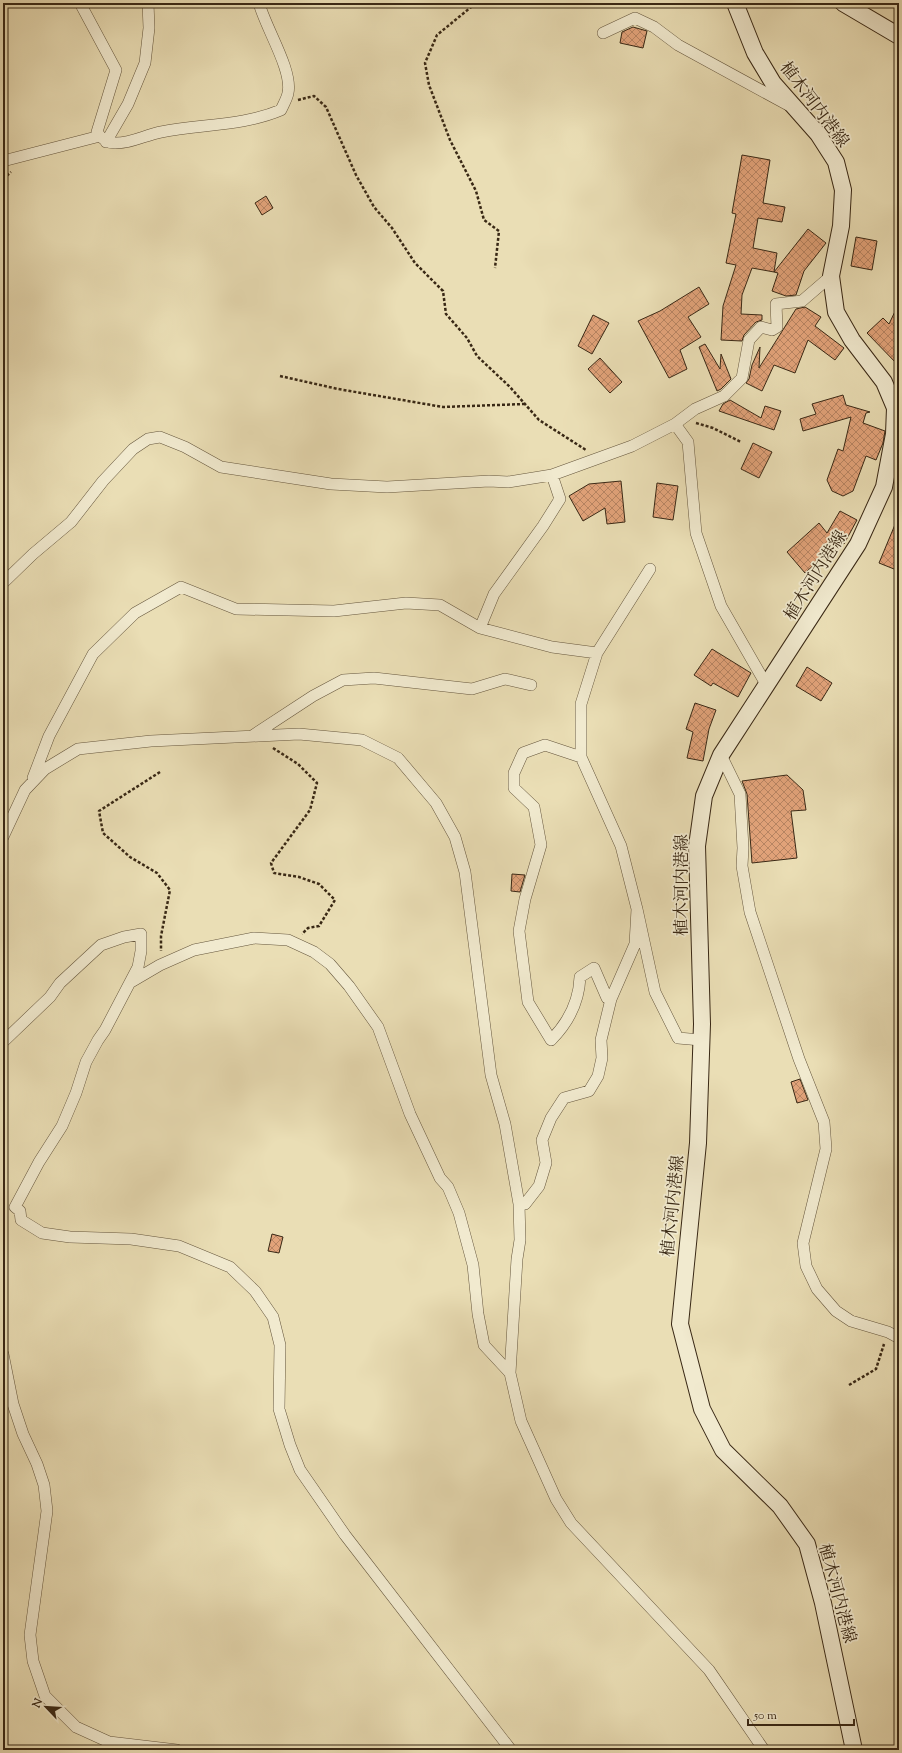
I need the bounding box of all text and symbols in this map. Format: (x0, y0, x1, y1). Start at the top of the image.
street label: 植木河内港線 (773, 57, 854, 153)
street label: 植木河内港線 (779, 526, 854, 626)
street label: 植木河内港線 (671, 834, 695, 936)
street label: 植木河内港線 (657, 1154, 691, 1258)
street label: 植木河内港線 (811, 1541, 861, 1646)
north arrow (26, 1687, 66, 1727)
text: N (28, 1696, 47, 1711)
scale bar (748, 1701, 854, 1727)
text: 50 m (753, 1707, 777, 1725)

